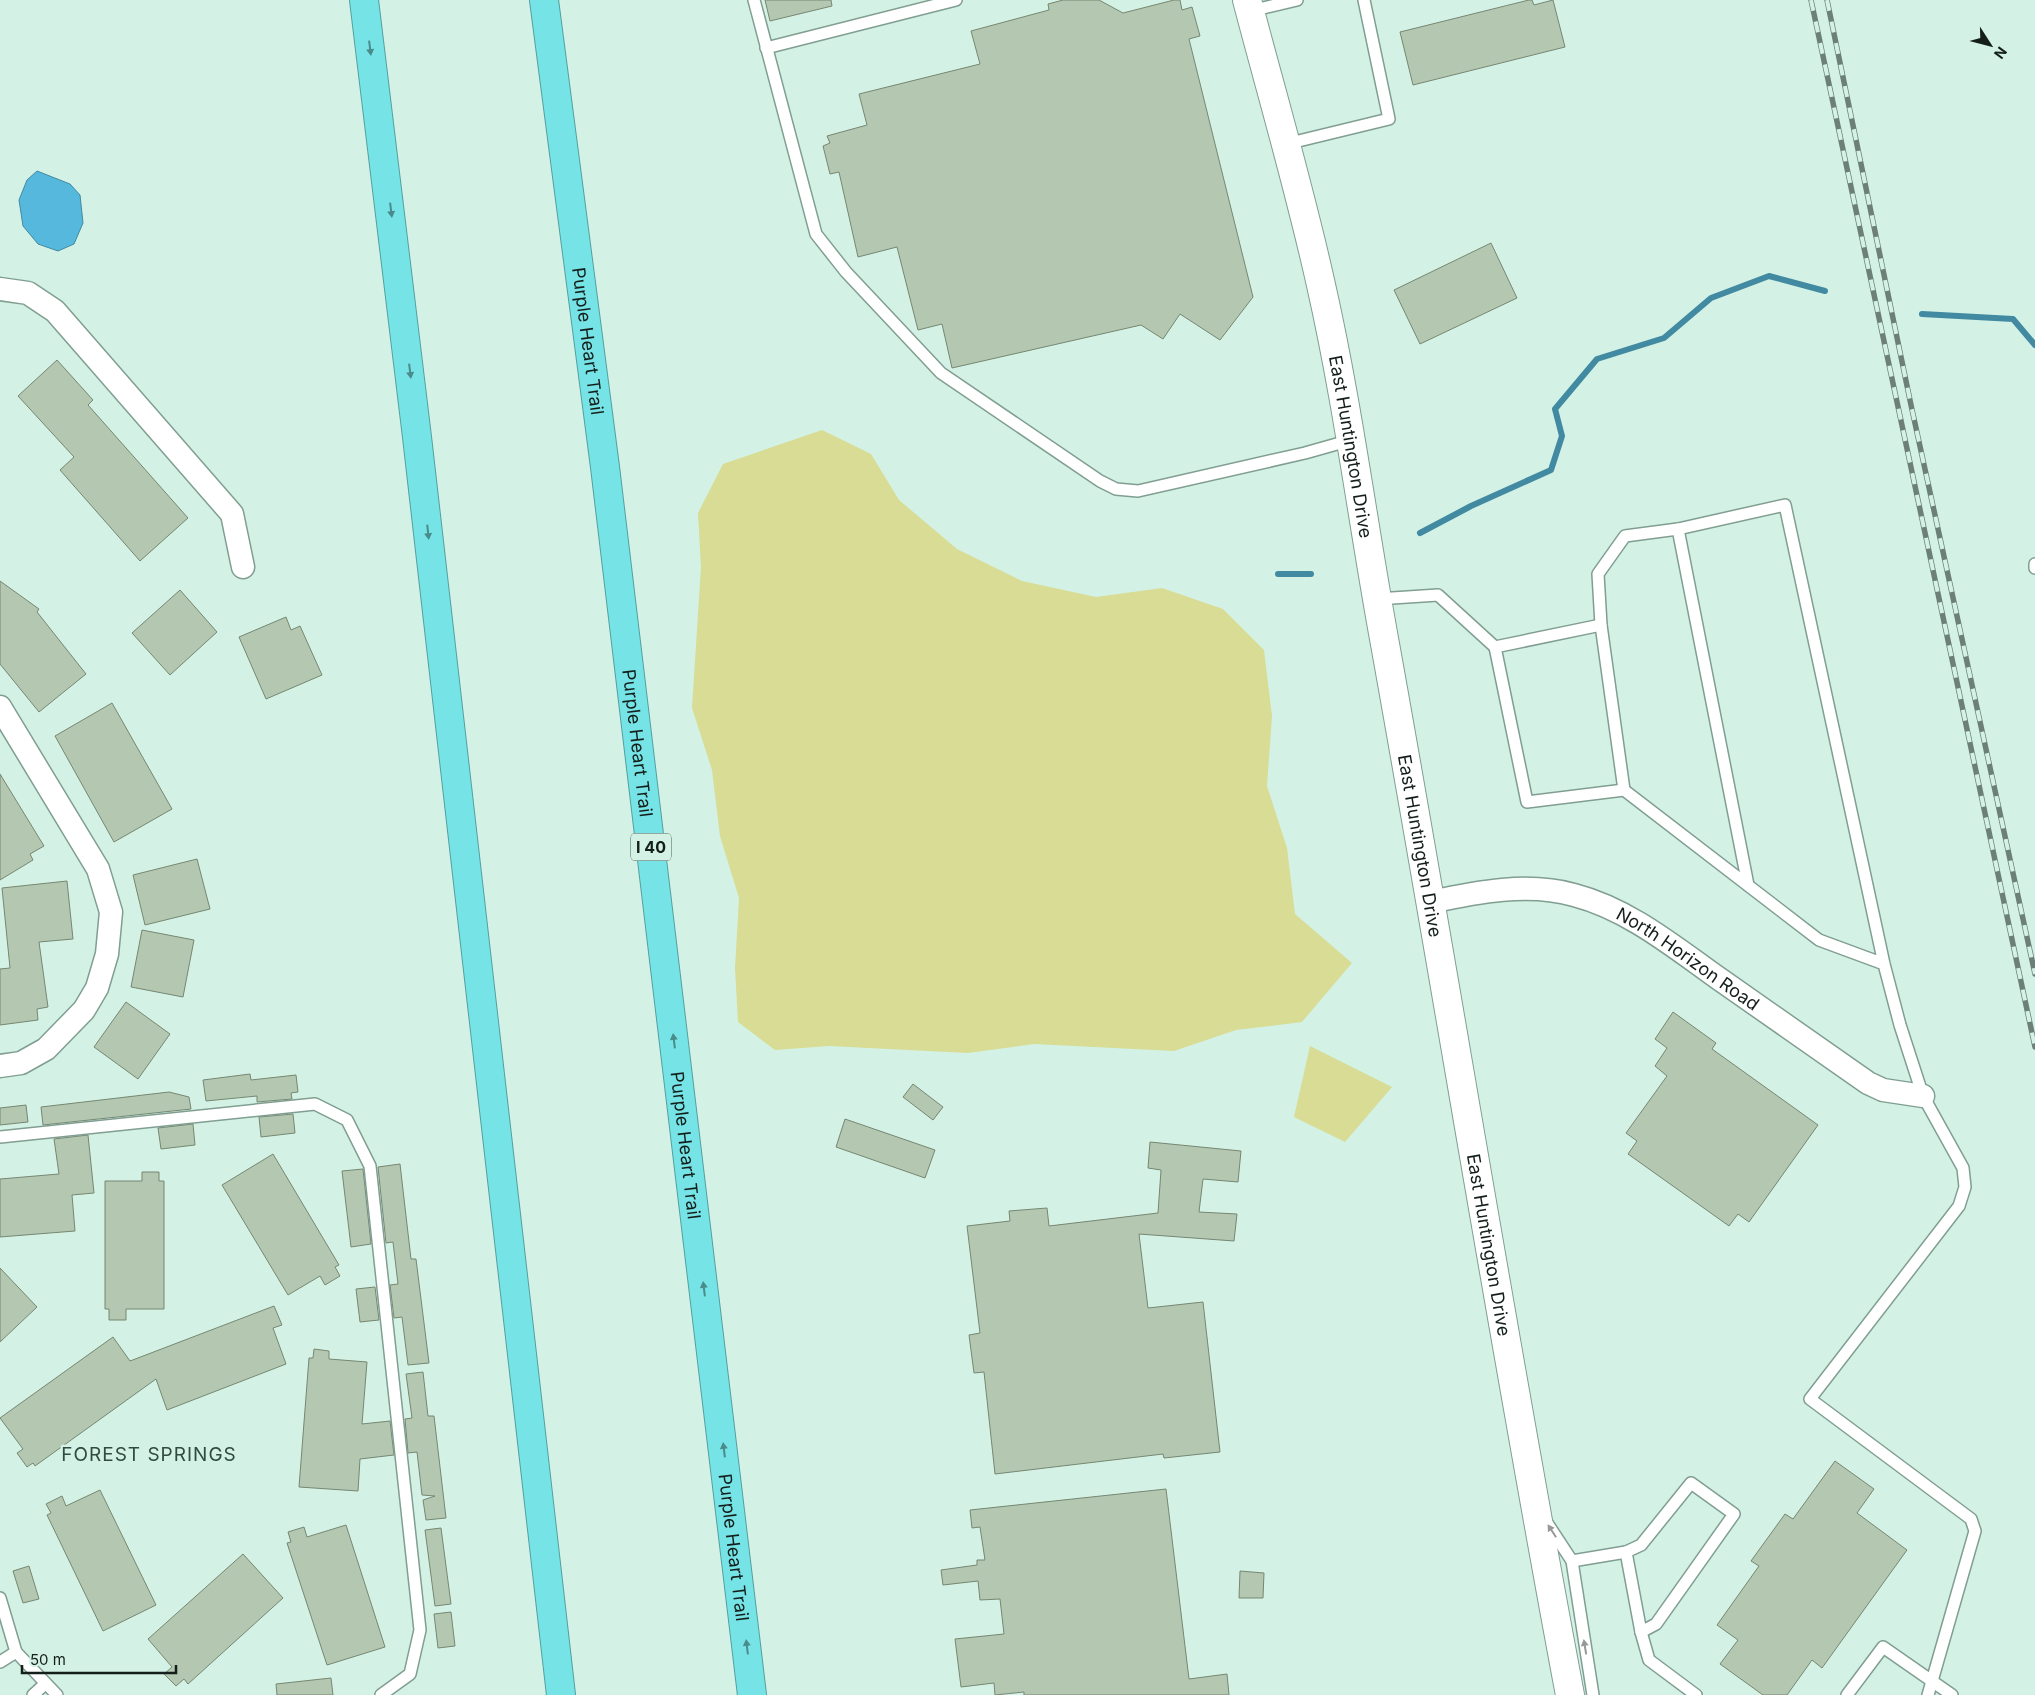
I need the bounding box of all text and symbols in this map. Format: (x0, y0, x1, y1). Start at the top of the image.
north arrow (1965, 20, 2015, 70)
one-way arrow (367, 41, 375, 57)
text: N (1991, 44, 2011, 62)
one-way arrow (387, 202, 395, 218)
street label: Purple Heart Trail (569, 266, 609, 416)
street label: East Huntington Drive (1325, 354, 1377, 540)
one-way arrow (406, 363, 414, 379)
one-way arrow (424, 525, 432, 541)
street label: Purple Heart Trail (619, 668, 657, 818)
street label: East Huntington Drive (1394, 753, 1447, 939)
road number: I 40 (631, 834, 671, 860)
street label: North Horizon Road (1613, 903, 1764, 1014)
one-way arrow (670, 1033, 678, 1049)
street label: Purple Heart Trail (667, 1070, 705, 1220)
street label: East Huntington Drive (1463, 1152, 1515, 1338)
one-way arrow (700, 1281, 708, 1297)
one-way arrow (720, 1442, 728, 1458)
district label: FOREST SPRINGS (61, 1443, 237, 1466)
street label: Purple Heart Trail (715, 1472, 754, 1622)
one-way arrow (1548, 1525, 1557, 1538)
one-way arrow (743, 1638, 751, 1654)
one-way arrow (1581, 1638, 1589, 1654)
scale bar (22, 1642, 176, 1674)
text: 50 m (30, 1650, 66, 1669)

